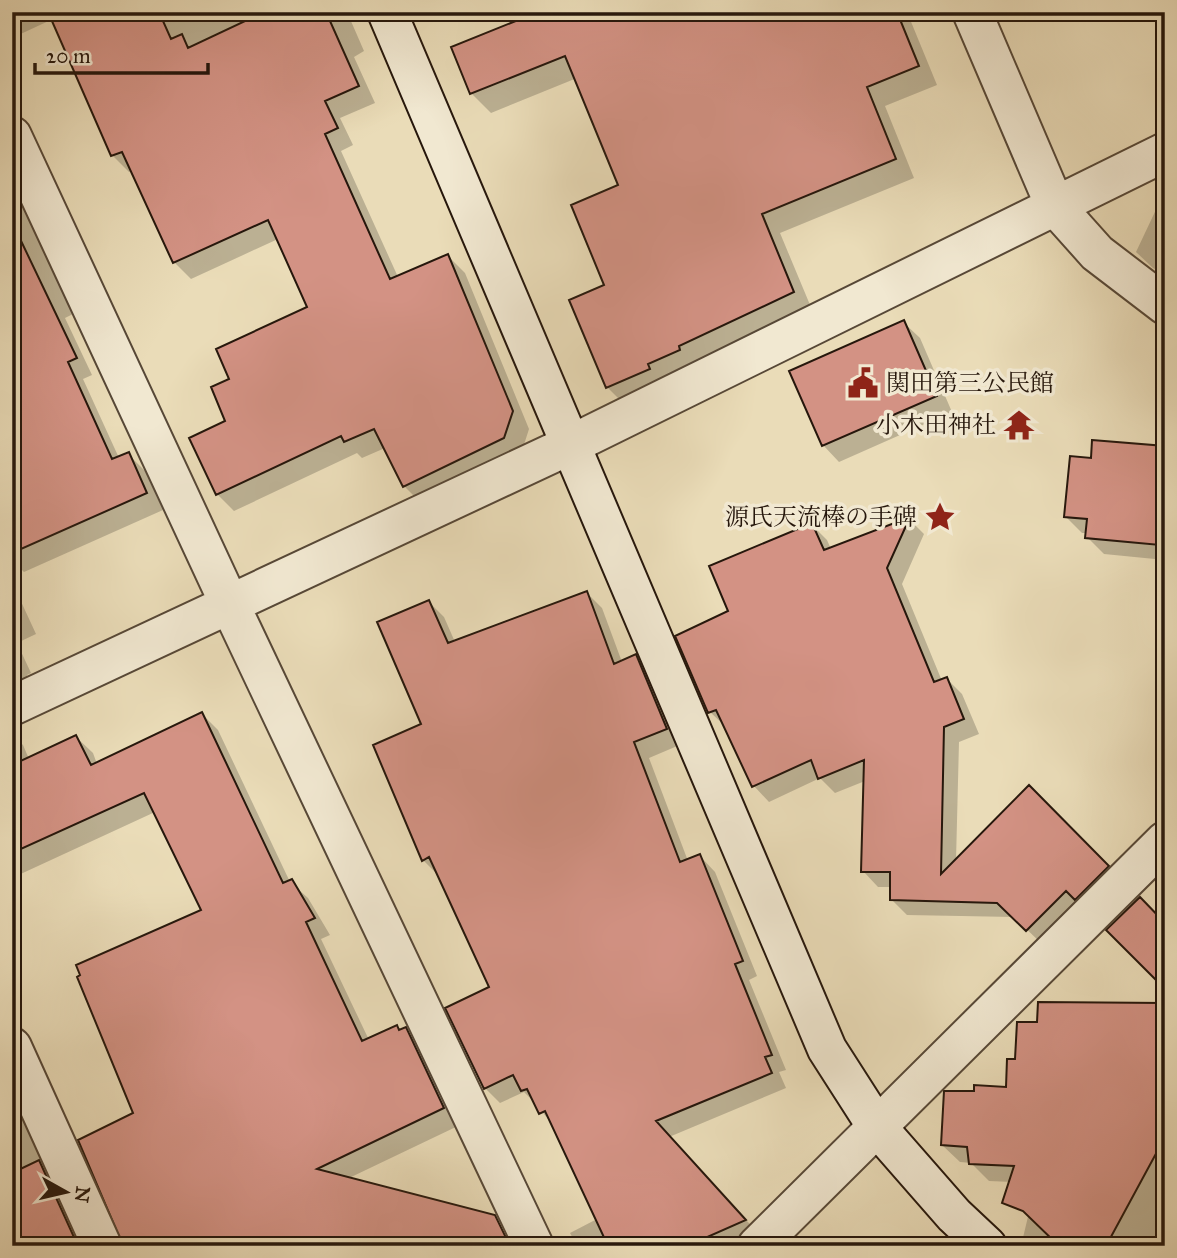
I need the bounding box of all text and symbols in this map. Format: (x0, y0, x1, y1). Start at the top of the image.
scale bar (35, 32, 208, 76)
text: 20 m (46, 43, 91, 69)
public building icon: 関田第三公民館 (846, 366, 880, 400)
place label: 関田第三公民館 (886, 368, 1054, 398)
temple icon: 小木田神社 (1002, 408, 1036, 442)
place label: 小木田神社 (876, 410, 996, 440)
place icon: 源氏天流棒の手碑 (923, 500, 957, 534)
place label: 源氏天流棒の手碑 (725, 502, 917, 532)
north arrow (32, 1156, 102, 1226)
text: N (70, 1185, 95, 1204)

